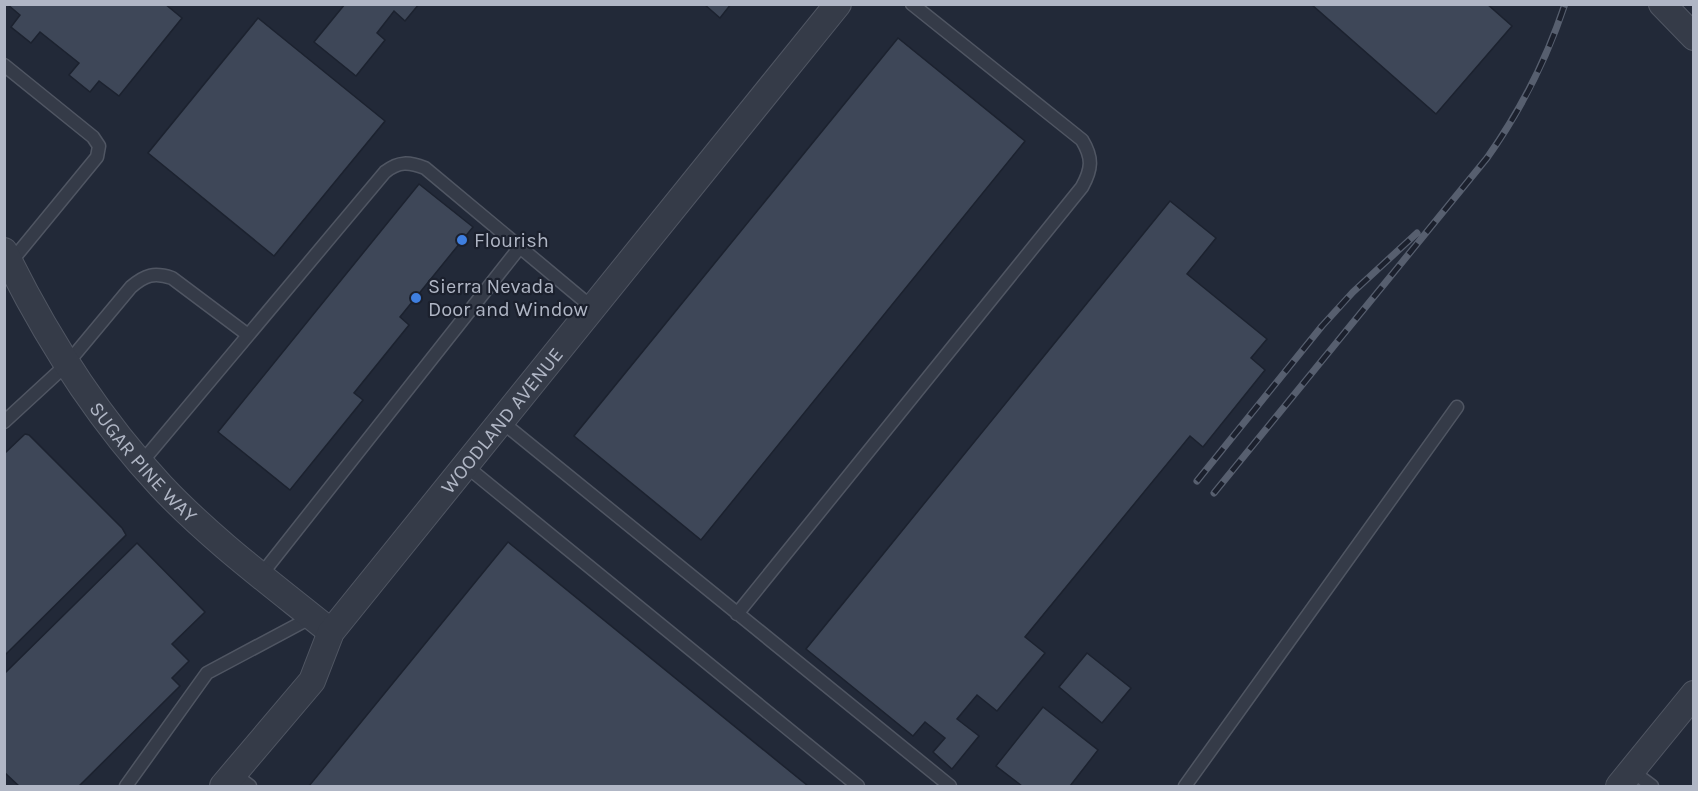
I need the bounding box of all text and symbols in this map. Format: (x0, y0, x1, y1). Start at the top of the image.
place label: Flourish (474, 229, 549, 252)
marker: Flourish (455, 233, 469, 247)
place label: Sierra Nevada Door and Window (428, 275, 588, 321)
marker: Sierra Nevada Door and Window (409, 291, 423, 305)
street label: WOODLAND AVENUE (436, 343, 568, 498)
street label: SUGAR PINE WAY (85, 398, 202, 527)

